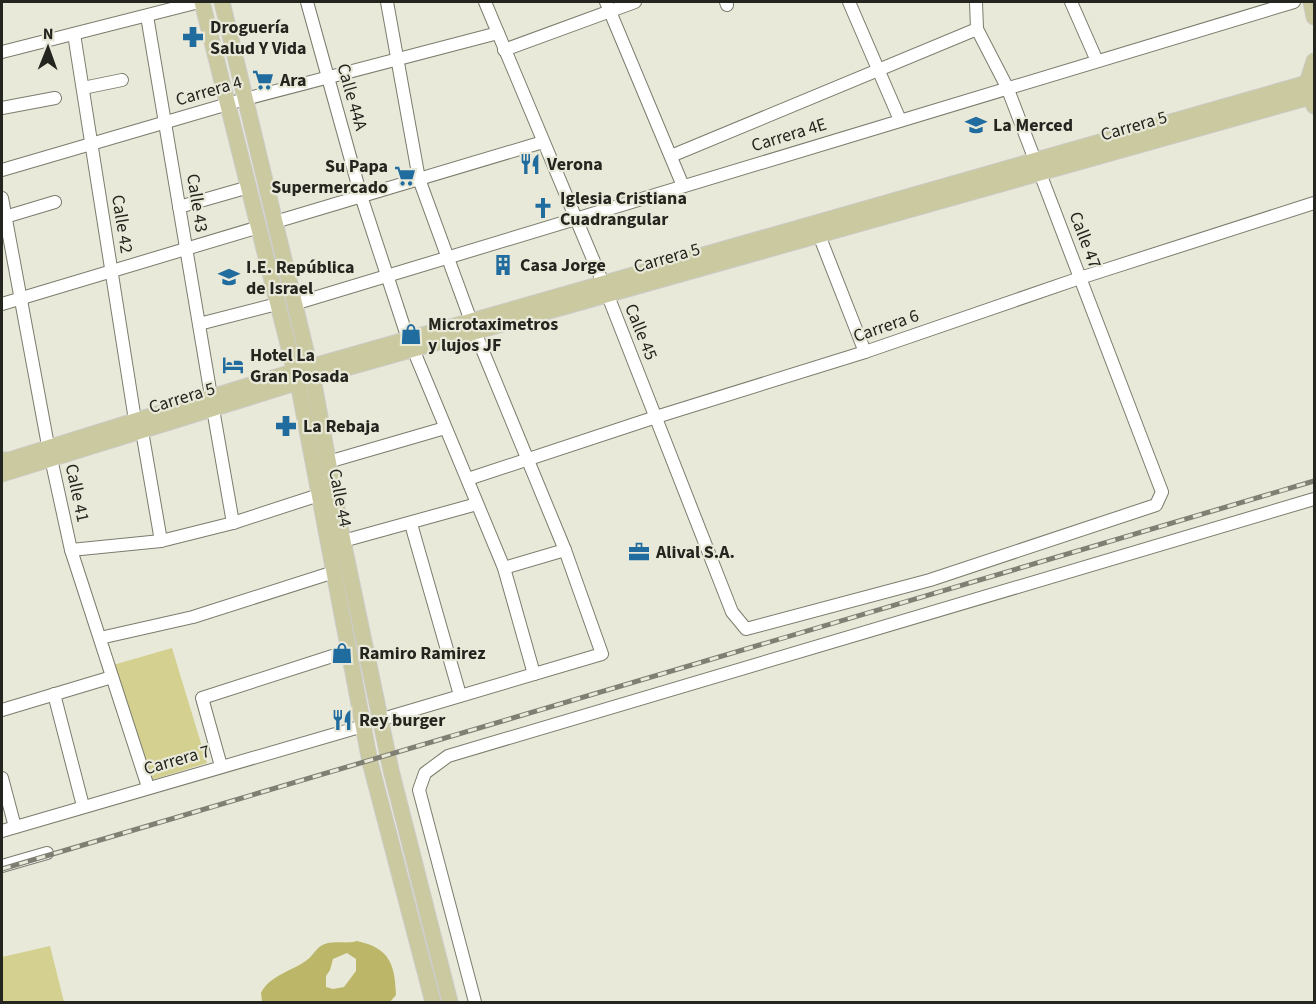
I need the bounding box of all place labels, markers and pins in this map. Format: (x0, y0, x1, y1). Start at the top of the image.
place label: Droguería Salud Y Vida (210, 15, 307, 61)
pharmacy icon: Droguería Salud Y Vida (181, 25, 205, 49)
supermarket icon: Ara (251, 68, 275, 92)
place label: Ara (279, 68, 306, 93)
school or university icon: La Merced (964, 113, 988, 137)
place label: La Merced (993, 113, 1073, 138)
restaurant icon: Verona (518, 152, 542, 176)
place label: Verona (546, 152, 603, 177)
place label: Su Papa Supermercado (271, 154, 388, 200)
supermarket icon: Su Papa Supermercado (393, 164, 417, 188)
place label: Iglesia Cristiana Cuadrangular (560, 186, 687, 232)
church icon: Iglesia Cristiana Cuadrangular (531, 196, 555, 220)
building icon: Casa Jorge (491, 253, 515, 277)
place label: Casa Jorge (520, 253, 606, 278)
place label: I.E. República de Israel (246, 255, 355, 301)
school or university icon: I.E. República de Israel (217, 265, 241, 289)
place label: Microtaximetros y lujos JF (428, 312, 558, 358)
shop icon: Microtaximetros y lujos JF (399, 322, 423, 346)
place label: Hotel La Gran Posada (250, 343, 349, 389)
hotel icon: Hotel La Gran Posada (221, 353, 245, 377)
pharmacy icon: La Rebaja (274, 414, 298, 438)
place label: La Rebaja (303, 414, 380, 439)
office icon: Alival S.A. (627, 540, 651, 564)
place label: Alival S.A. (655, 540, 735, 565)
shop icon: Ramiro Ramirez (330, 641, 354, 665)
place label: Ramiro Ramirez (359, 641, 486, 666)
restaurant icon: Rey burger (330, 708, 354, 732)
place label: Rey burger (359, 708, 446, 733)

